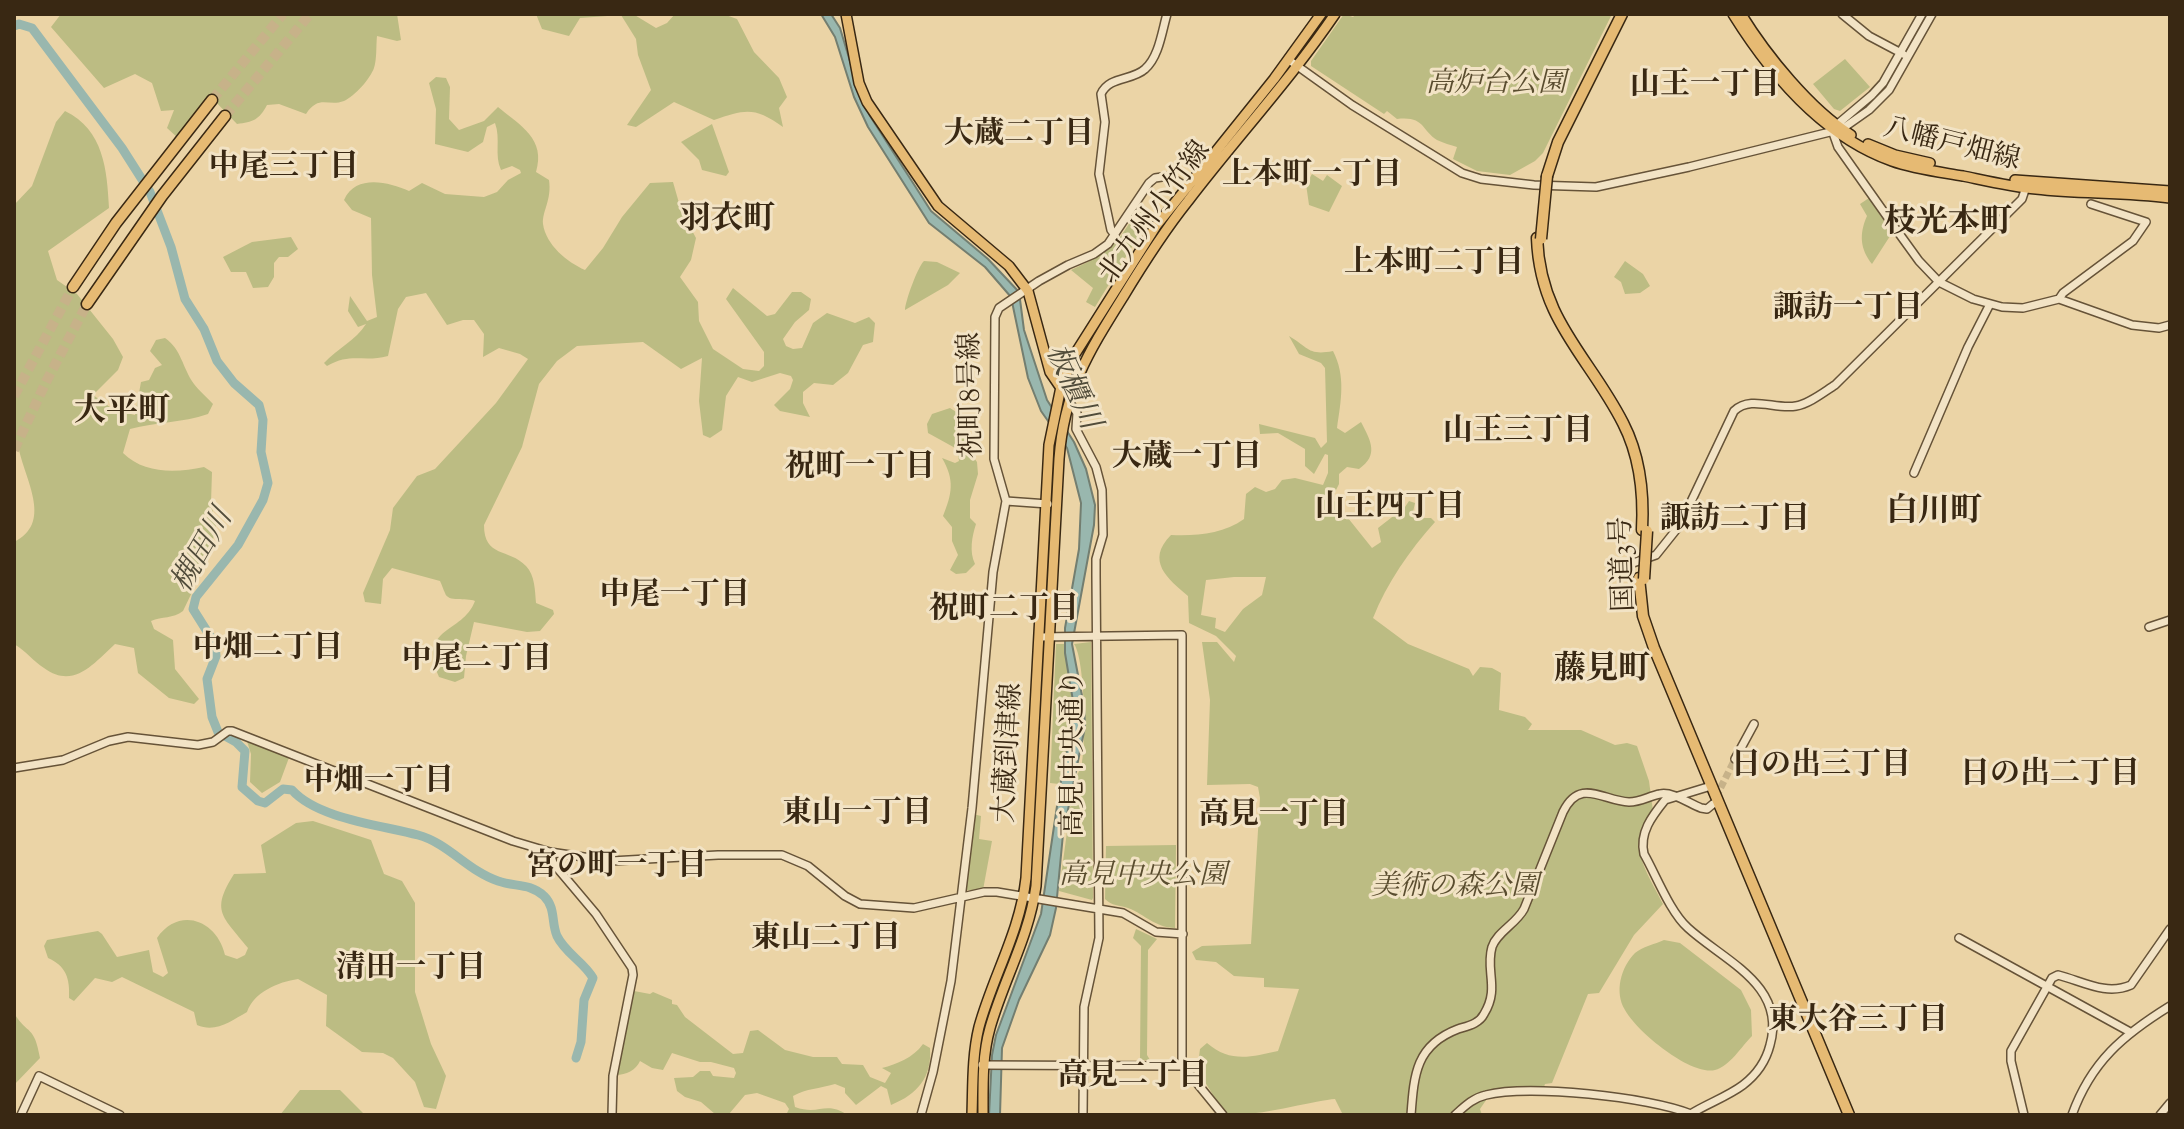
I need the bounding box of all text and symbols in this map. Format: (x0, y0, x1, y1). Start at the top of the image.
park label: 高炉台公園 (1426, 69, 1566, 103)
district label: 山王一丁目 (1630, 70, 1780, 106)
street label: 八幡戸畑線 (1879, 114, 2023, 180)
district label: 大蔵二丁目 (944, 119, 1094, 155)
street label: 北九州小竹線 (1094, 136, 1220, 292)
district label: 中尾三丁目 (209, 152, 359, 188)
district label: 上本町一丁目 (1222, 160, 1402, 196)
district label: 羽衣町 (679, 204, 775, 242)
district label: 枝光本町 (1884, 207, 2012, 245)
district label: 上本町二丁目 (1344, 248, 1524, 284)
district label: 諏訪一丁目 (1773, 293, 1923, 329)
street label: 祝町8号線 (956, 332, 992, 458)
water label: 板櫃川 (1035, 340, 1105, 436)
district label: 大平町 (74, 396, 170, 434)
district label: 山王三丁目 (1443, 416, 1593, 452)
district label: 大蔵一丁目 (1112, 442, 1262, 478)
district label: 祝町一丁目 (785, 452, 935, 488)
district label: 山王四丁目 (1315, 492, 1465, 528)
district label: 白川町 (1886, 496, 1982, 534)
water label: 槻田川 (167, 504, 243, 600)
district label: 諏訪二丁目 (1660, 504, 1810, 540)
street label: 国道3号 (1608, 516, 1644, 612)
district label: 中尾一丁目 (600, 580, 750, 616)
district label: 祝町二丁目 (929, 594, 1079, 630)
district label: 中畑二丁目 (193, 633, 343, 669)
district label: 中尾二丁目 (402, 644, 552, 680)
district label: 藤見町 (1554, 654, 1650, 692)
street label: 高見中央通り (1059, 669, 1093, 837)
street label: 大蔵到津線 (991, 682, 1031, 824)
district label: 日の出三丁目 (1731, 750, 1911, 786)
district label: 日の出二丁目 (1960, 759, 2140, 795)
district label: 中畑一丁目 (304, 766, 454, 802)
district label: 東山一丁目 (782, 798, 932, 834)
district label: 高見一丁目 (1199, 800, 1349, 836)
district label: 宮の町一丁目 (527, 851, 707, 887)
park label: 高見中央公園 (1059, 861, 1227, 895)
park label: 美術の森公園 (1371, 872, 1539, 906)
district label: 東山二丁目 (751, 923, 901, 959)
district label: 清田一丁目 (336, 953, 486, 989)
district label: 東大谷三丁目 (1768, 1005, 1948, 1041)
district label: 高見二丁目 (1058, 1061, 1208, 1097)

